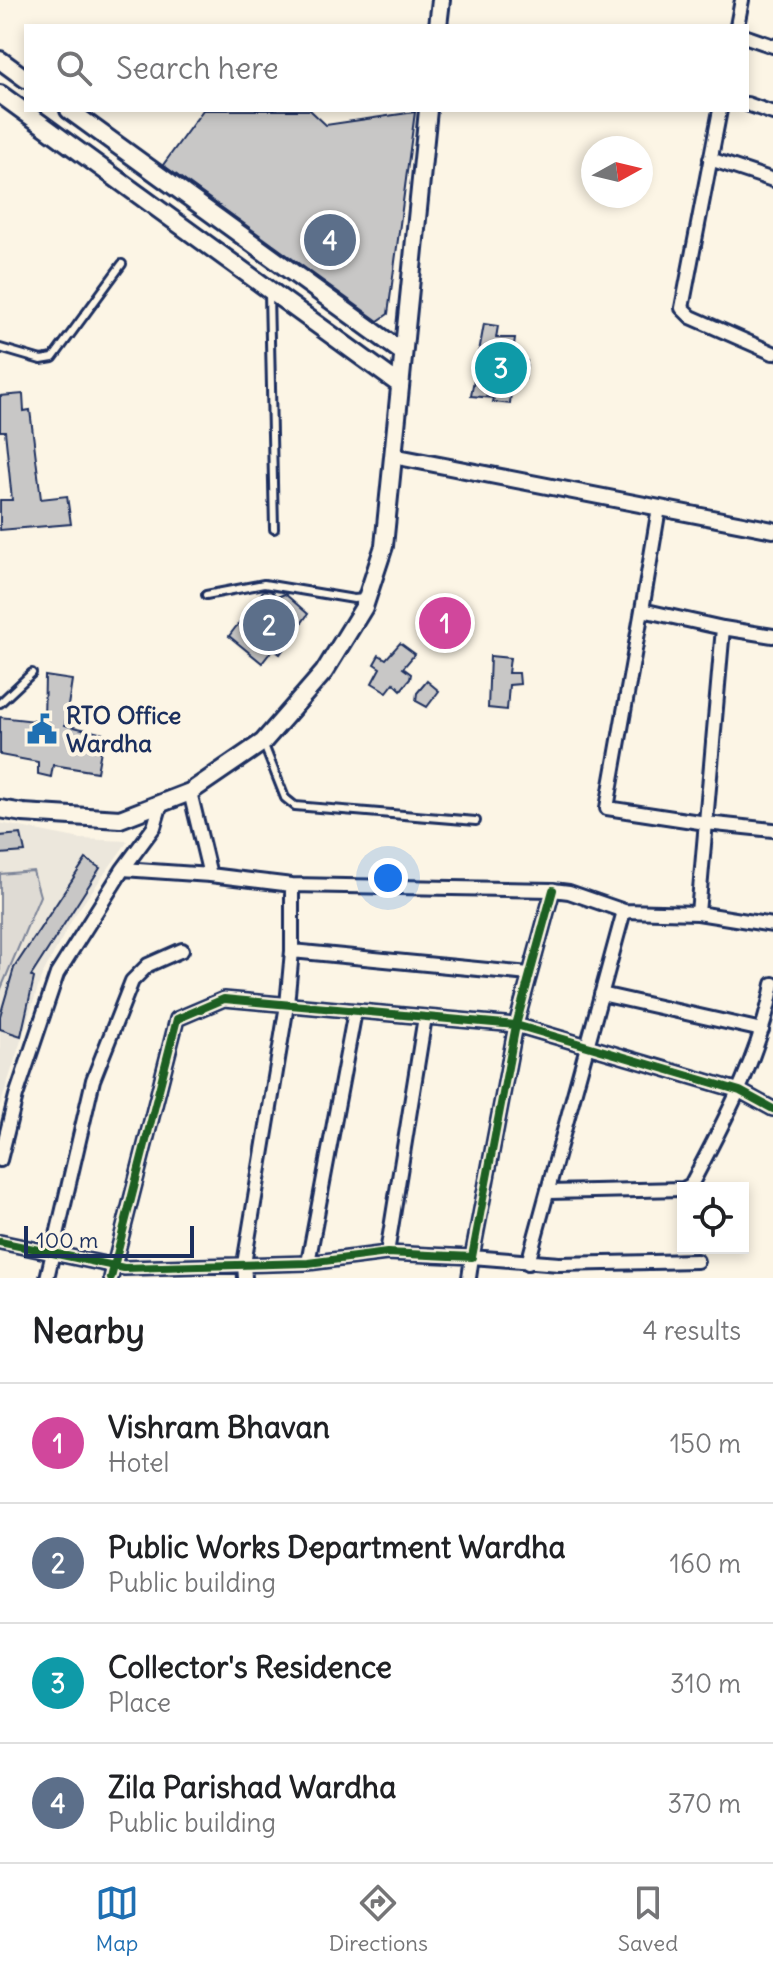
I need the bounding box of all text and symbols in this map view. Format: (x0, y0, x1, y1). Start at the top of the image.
search box (24, 24, 749, 112)
icon: search (52, 46, 96, 90)
text: Search here (116, 49, 279, 87)
north arrow (581, 136, 653, 208)
pin: 4 (304, 210, 356, 270)
pin: 3 (475, 338, 527, 398)
pin: 1 (419, 593, 471, 653)
pin: 2 (243, 595, 295, 655)
place label: RTO Office Wardha (66, 700, 181, 758)
public building icon: RTO Office Wardha (25, 712, 59, 746)
your location (368, 858, 408, 898)
map controls (677, 1182, 749, 1254)
button: locate (677, 1182, 749, 1254)
scale bar (24, 1222, 194, 1258)
text: 100 m (36, 1226, 98, 1254)
text: Nearby (32, 1309, 145, 1352)
text: 4 results (643, 1314, 741, 1347)
text: Vishram Bhavan (108, 1408, 330, 1446)
text: 1 (53, 1427, 63, 1460)
text: 150 m (670, 1427, 741, 1460)
text: Hotel (108, 1446, 169, 1479)
text: Public Works Department Wardha (108, 1528, 566, 1566)
text: 2 (51, 1547, 65, 1580)
text: 160 m (670, 1547, 741, 1580)
text: Public building (108, 1566, 276, 1599)
text: Collector's Residence (108, 1648, 392, 1686)
text: 3 (51, 1667, 65, 1700)
text: 310 m (670, 1667, 741, 1700)
text: Place (108, 1686, 171, 1719)
text: Zila Parishad Wardha (108, 1768, 396, 1806)
text: 4 (50, 1787, 66, 1820)
text: 370 m (667, 1787, 741, 1820)
text: Public building (108, 1806, 276, 1839)
tab: Map (95, 1881, 139, 1957)
tab: Directions (329, 1881, 428, 1957)
tab: Saved (618, 1881, 678, 1957)

